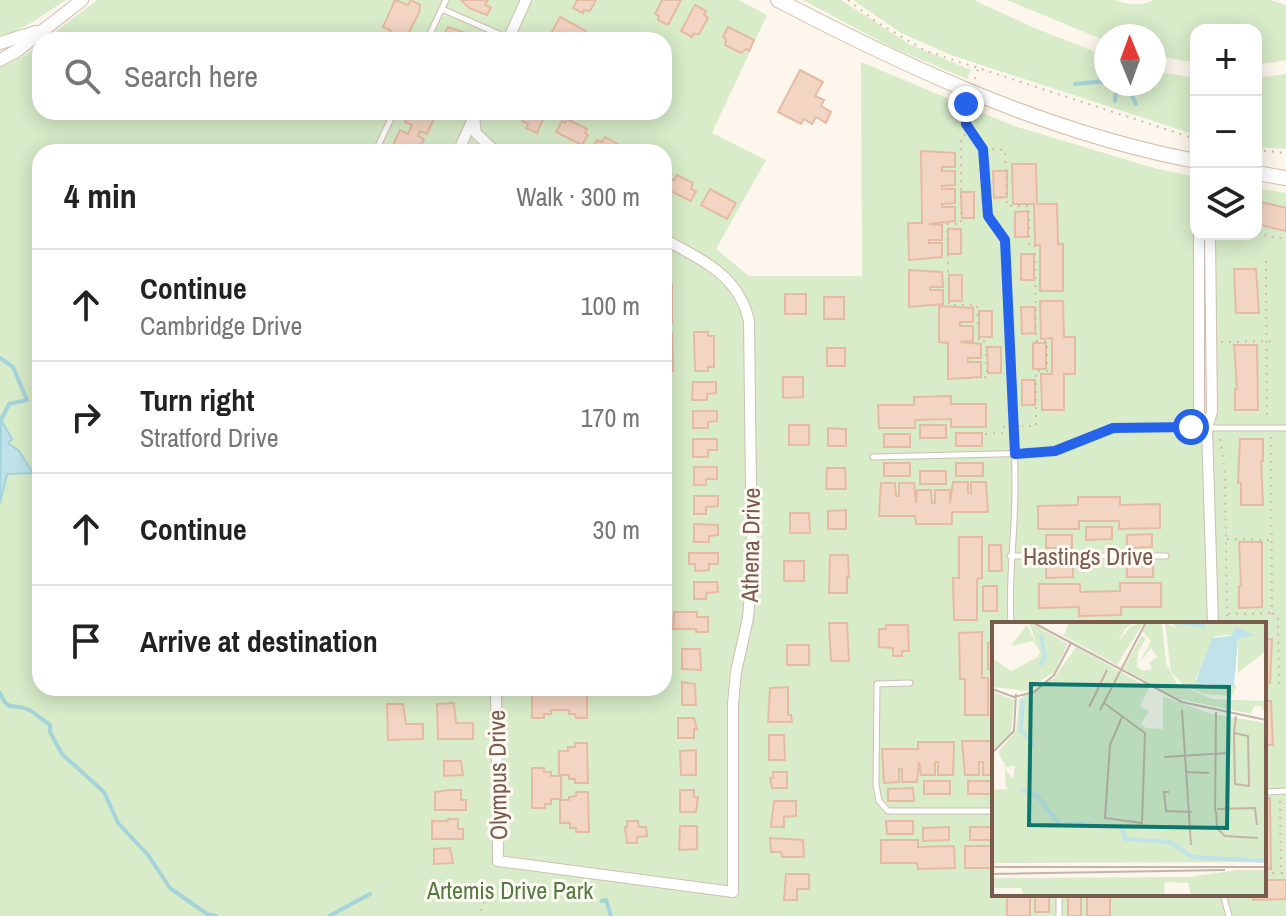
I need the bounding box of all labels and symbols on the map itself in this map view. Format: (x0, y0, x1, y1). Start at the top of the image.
north arrow (1094, 24, 1166, 96)
route end (948, 86, 984, 122)
route start (1173, 409, 1209, 445)
street label: Athena Drive (733, 487, 767, 604)
street label: Hastings Drive (1023, 540, 1153, 572)
inset map (992, 622, 1266, 896)
street label: Olympus Drive (480, 710, 514, 840)
park label: Artemis Drive Park (426, 874, 593, 906)

